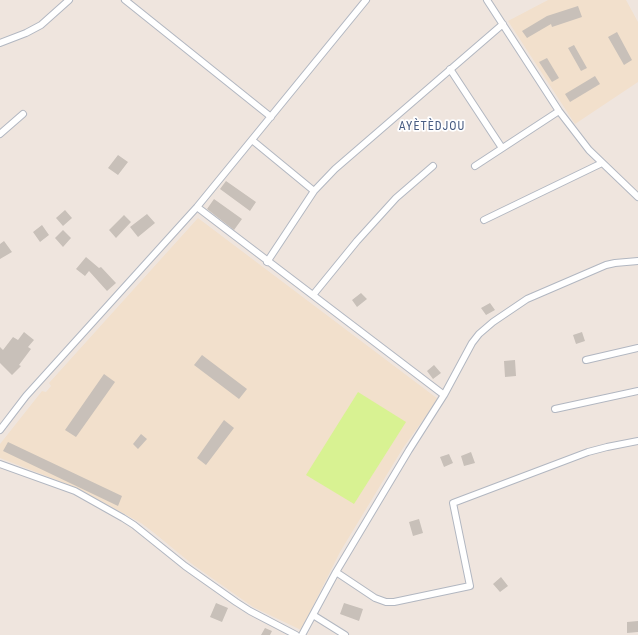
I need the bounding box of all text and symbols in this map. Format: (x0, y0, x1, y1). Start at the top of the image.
district label: AYÈTÈDJOU (399, 120, 465, 134)

